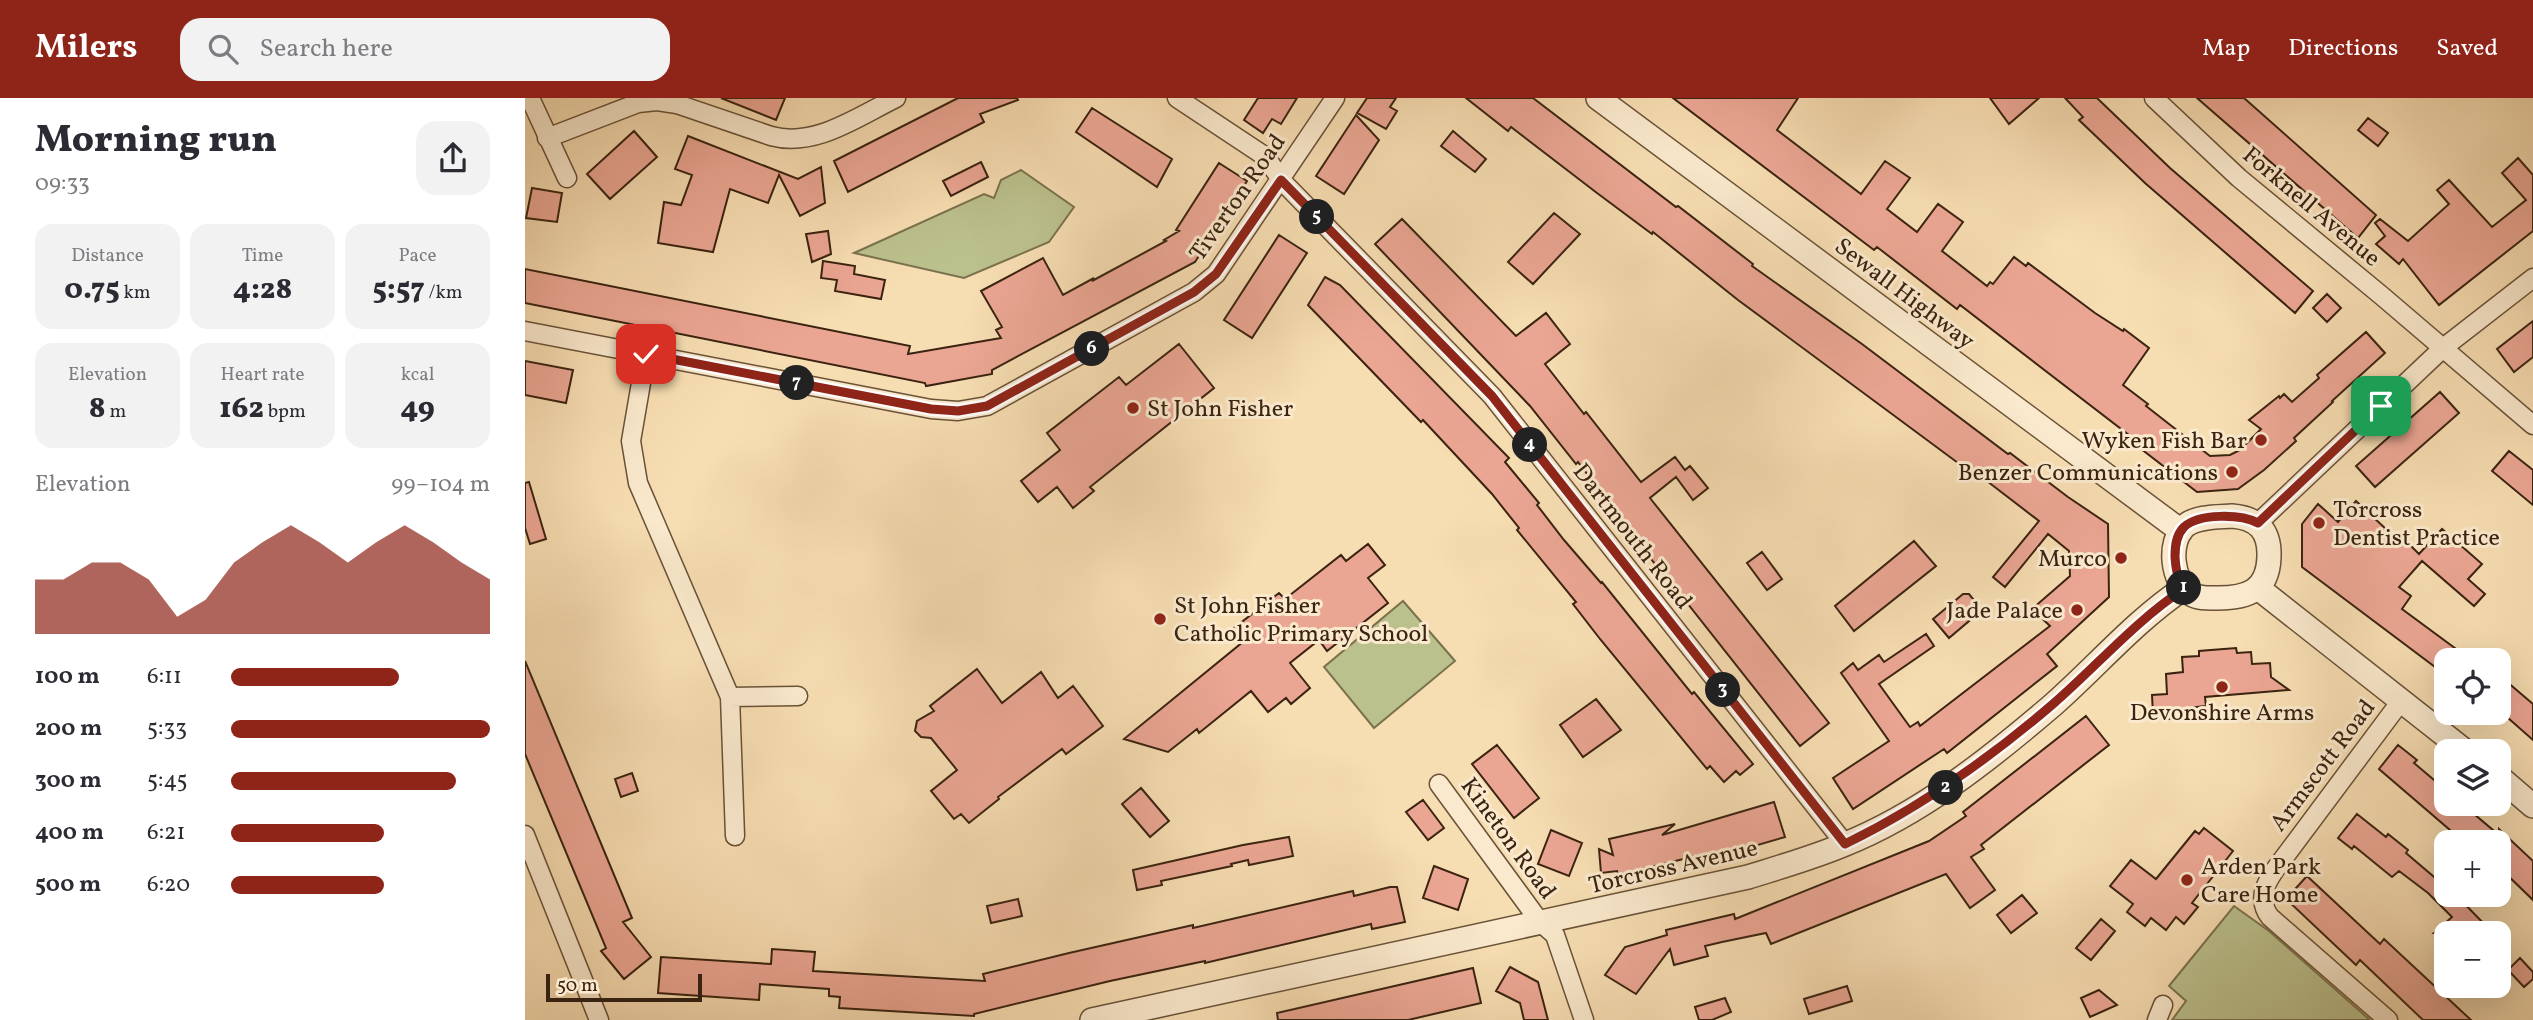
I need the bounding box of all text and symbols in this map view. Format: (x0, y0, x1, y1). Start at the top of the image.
search box (180, 18, 670, 81)
text: Milers (35, 26, 138, 72)
icon: search (204, 30, 242, 68)
text: Search here (260, 31, 393, 67)
text: Map (2202, 32, 2250, 66)
text: Directions (2288, 32, 2398, 66)
text: Saved (2436, 32, 2498, 66)
text: Morning run (35, 115, 277, 168)
button: share (416, 121, 490, 195)
street label: Tiverton Road (1182, 128, 1295, 269)
street label: Forknell Avenue (2234, 139, 2387, 276)
text: 09:33 (35, 168, 90, 200)
pin: 5 (1299, 200, 1335, 234)
text: 5 (1312, 203, 1321, 229)
street label: Sewall Highway (1827, 231, 1981, 359)
text: Distance (71, 243, 144, 269)
text: Time (242, 243, 283, 269)
text: Pace (398, 243, 437, 269)
text: 0.75 (64, 269, 120, 311)
text: 4:28 (233, 269, 292, 311)
text: 5:57 (372, 269, 425, 311)
text: km (120, 280, 151, 306)
text: /km (425, 280, 463, 306)
pin (616, 324, 676, 384)
pin: 6 (1075, 331, 1109, 366)
icon: check (627, 335, 665, 373)
text: 6 (1086, 335, 1097, 361)
text: Elevation (68, 362, 147, 388)
text: Heart rate (221, 362, 304, 388)
text: kcal (401, 362, 434, 388)
pin: 7 (779, 366, 815, 400)
text: 7 (792, 369, 801, 395)
pin (2351, 376, 2411, 436)
icon: arrive (2362, 387, 2400, 425)
text: 8 (89, 388, 106, 430)
text: 162 (219, 388, 264, 430)
text: 49 (400, 388, 435, 430)
place label: St John Fisher (1147, 393, 1293, 427)
text: m (106, 399, 126, 425)
text: bpm (264, 399, 306, 425)
marker: St John Fisher (1125, 400, 1141, 416)
place label: Wyken Fish Bar (2081, 425, 2247, 459)
pin: 4 (1513, 428, 1548, 462)
text: 4 (1524, 431, 1535, 457)
marker: Wyken Fish Bar (2253, 432, 2269, 448)
street label: Dartmouth Road (1563, 457, 1699, 618)
place label: Benzer Communications (1958, 457, 2218, 491)
marker: Benzer Communications (2224, 464, 2240, 480)
text: Elevation (35, 469, 131, 501)
text: 99–104 m (391, 469, 490, 501)
place label: Torcross Dentist Practice (2333, 494, 2500, 556)
marker: Torcross Dentist Practice (2311, 515, 2327, 531)
place label: Murco (2038, 543, 2107, 577)
marker: Murco (2113, 550, 2129, 566)
pin: 1 (2167, 570, 2201, 606)
text: 1 (2180, 574, 2187, 600)
place label: St John Fisher Catholic Primary School (1174, 590, 1428, 652)
place label: Jade Palace (1946, 595, 2063, 629)
marker: Jade Palace (2069, 602, 2085, 618)
marker: St John Fisher Catholic Primary School (1152, 611, 1168, 627)
map controls (2434, 648, 2511, 998)
button: locate (2434, 648, 2511, 725)
text: 100 m (35, 661, 100, 693)
text: 6:11 (147, 661, 182, 693)
pin: 3 (1705, 672, 1741, 708)
text: 3 (1718, 676, 1727, 702)
marker: Devonshire Arms (2214, 679, 2230, 695)
street label: Armscott Road (2263, 693, 2385, 839)
place label: Devonshire Arms (2130, 697, 2314, 731)
text: 200 m (35, 713, 102, 745)
text: 5:33 (147, 713, 187, 745)
button: layers (2434, 739, 2511, 816)
text: 300 m (35, 765, 102, 797)
text: 5:45 (147, 765, 188, 797)
pin: 2 (1929, 770, 1963, 806)
street label: Kineton Road (1451, 771, 1563, 907)
text: 2 (1941, 774, 1950, 800)
text: 400 m (35, 817, 104, 849)
text: 6:21 (147, 817, 185, 849)
button: + (2434, 830, 2511, 907)
street label: Torcross Avenue (1586, 832, 1761, 904)
place label: Arden Park Care Home (2201, 851, 2321, 913)
text: 500 m (35, 869, 101, 901)
text: 6:20 (147, 869, 190, 901)
marker: Arden Park Care Home (2179, 872, 2195, 888)
button: − (2434, 921, 2511, 998)
scale bar (546, 971, 702, 1003)
text: 50 m (557, 973, 598, 999)

